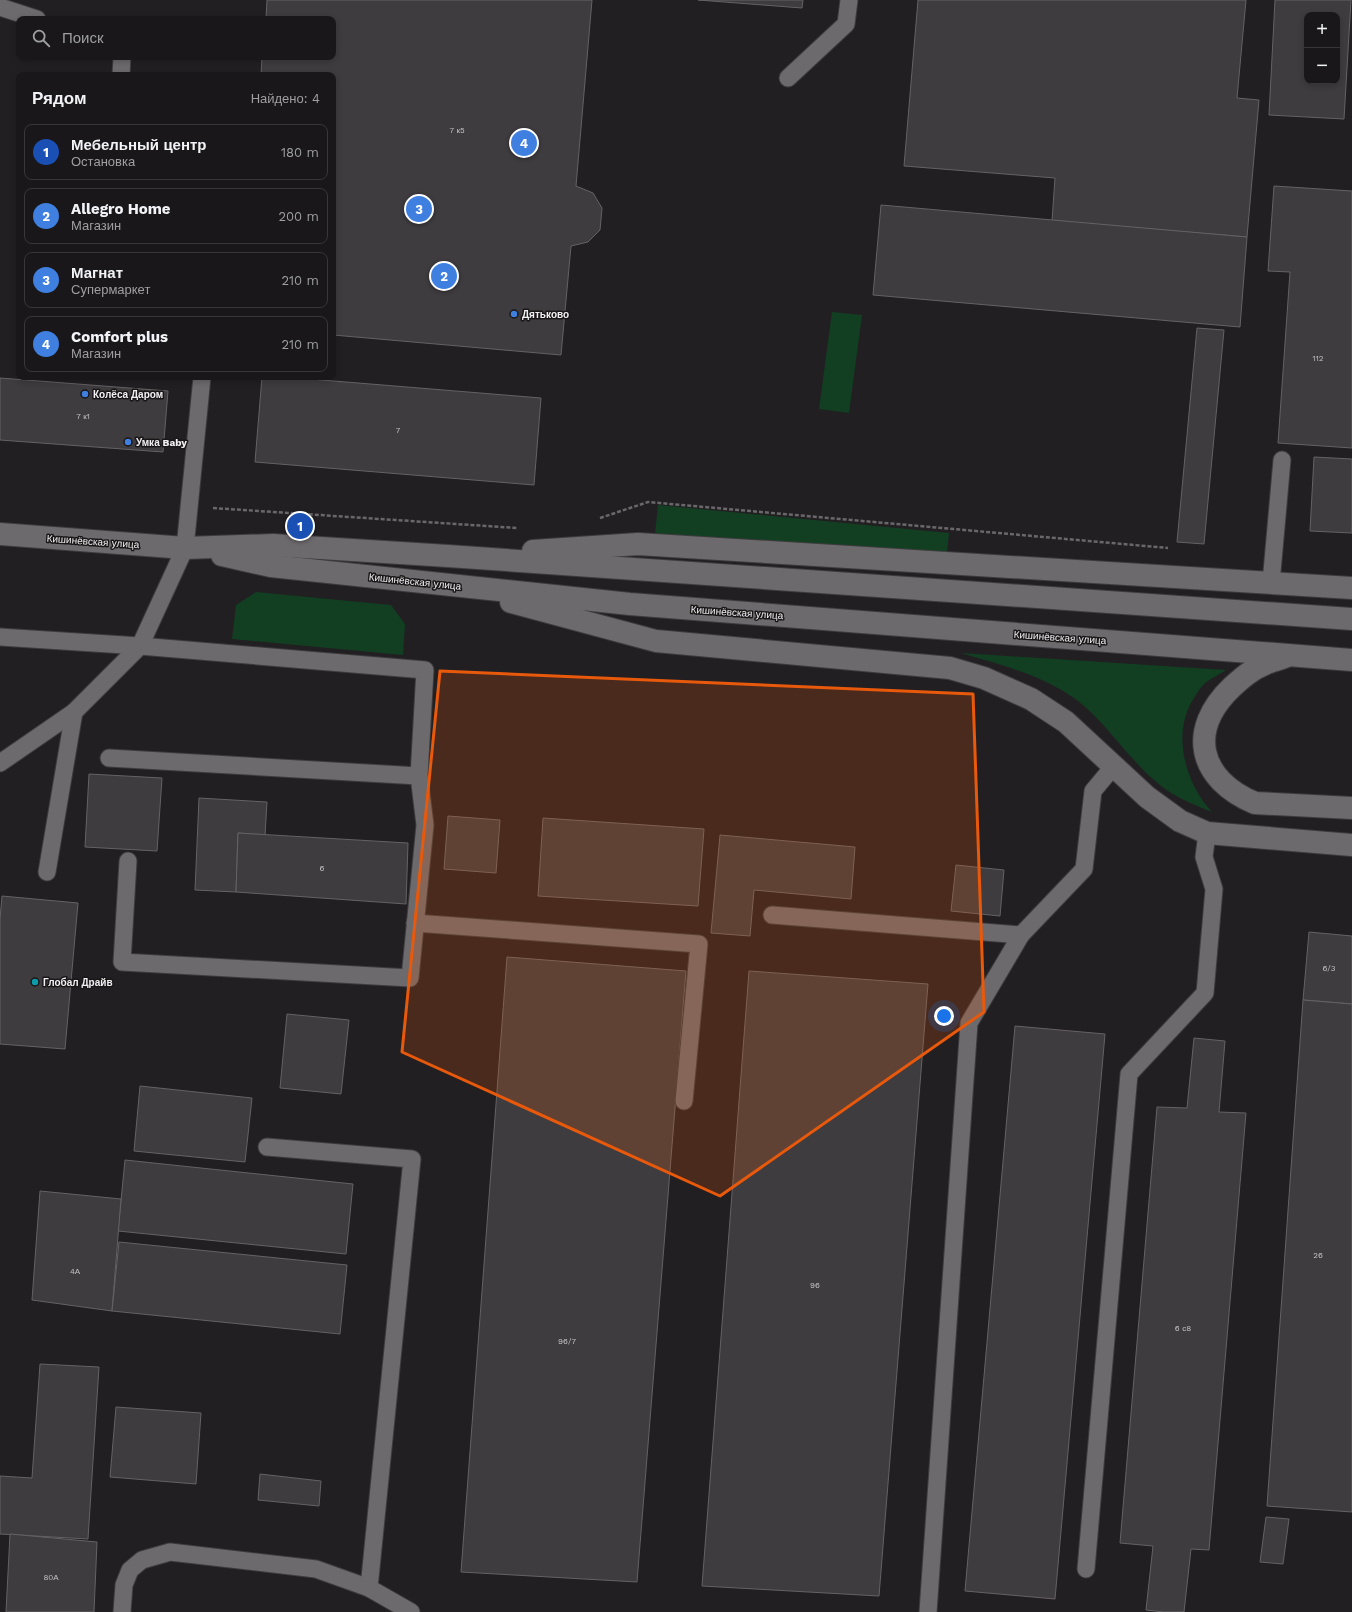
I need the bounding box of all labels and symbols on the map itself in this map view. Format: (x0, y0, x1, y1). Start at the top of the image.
house number: 7 к5 (449, 126, 465, 135)
pin: 4 (511, 128, 537, 158)
pin: 3 (406, 194, 432, 224)
pin: 2 (431, 261, 457, 291)
marker: Дятьково (509, 309, 519, 319)
place label: Дятьково (522, 309, 569, 320)
house number: 112 (1313, 354, 1324, 363)
marker: Колёса Даром (80, 389, 90, 399)
place label: Колёса Даром (93, 389, 163, 400)
house number: 7 к1 (76, 412, 90, 421)
house number: 7 (396, 426, 401, 435)
marker: Умка Baby (123, 437, 133, 447)
place label: Умка Baby (136, 437, 187, 448)
pin: 1 (287, 511, 313, 541)
street label: Кишинёвская улица (46, 533, 140, 550)
street label: Кишинёвская улица (368, 571, 462, 592)
street label: Кишинёвская улица (690, 604, 784, 621)
street label: Кишинёвская улица (1013, 629, 1107, 646)
house number: 6 (320, 864, 325, 873)
house number: 6/3 (1322, 964, 1336, 973)
marker: Глобал Драйв (30, 977, 40, 987)
place label: Глобал Драйв (43, 977, 113, 988)
your location (934, 1006, 954, 1026)
house number: 26 (1313, 1251, 1323, 1260)
house number: 4А (70, 1267, 81, 1276)
house number: 96 (810, 1281, 820, 1290)
house number: 6 с8 (1175, 1324, 1191, 1333)
house number: 96/7 (558, 1337, 576, 1346)
house number: 80А (43, 1573, 59, 1582)

